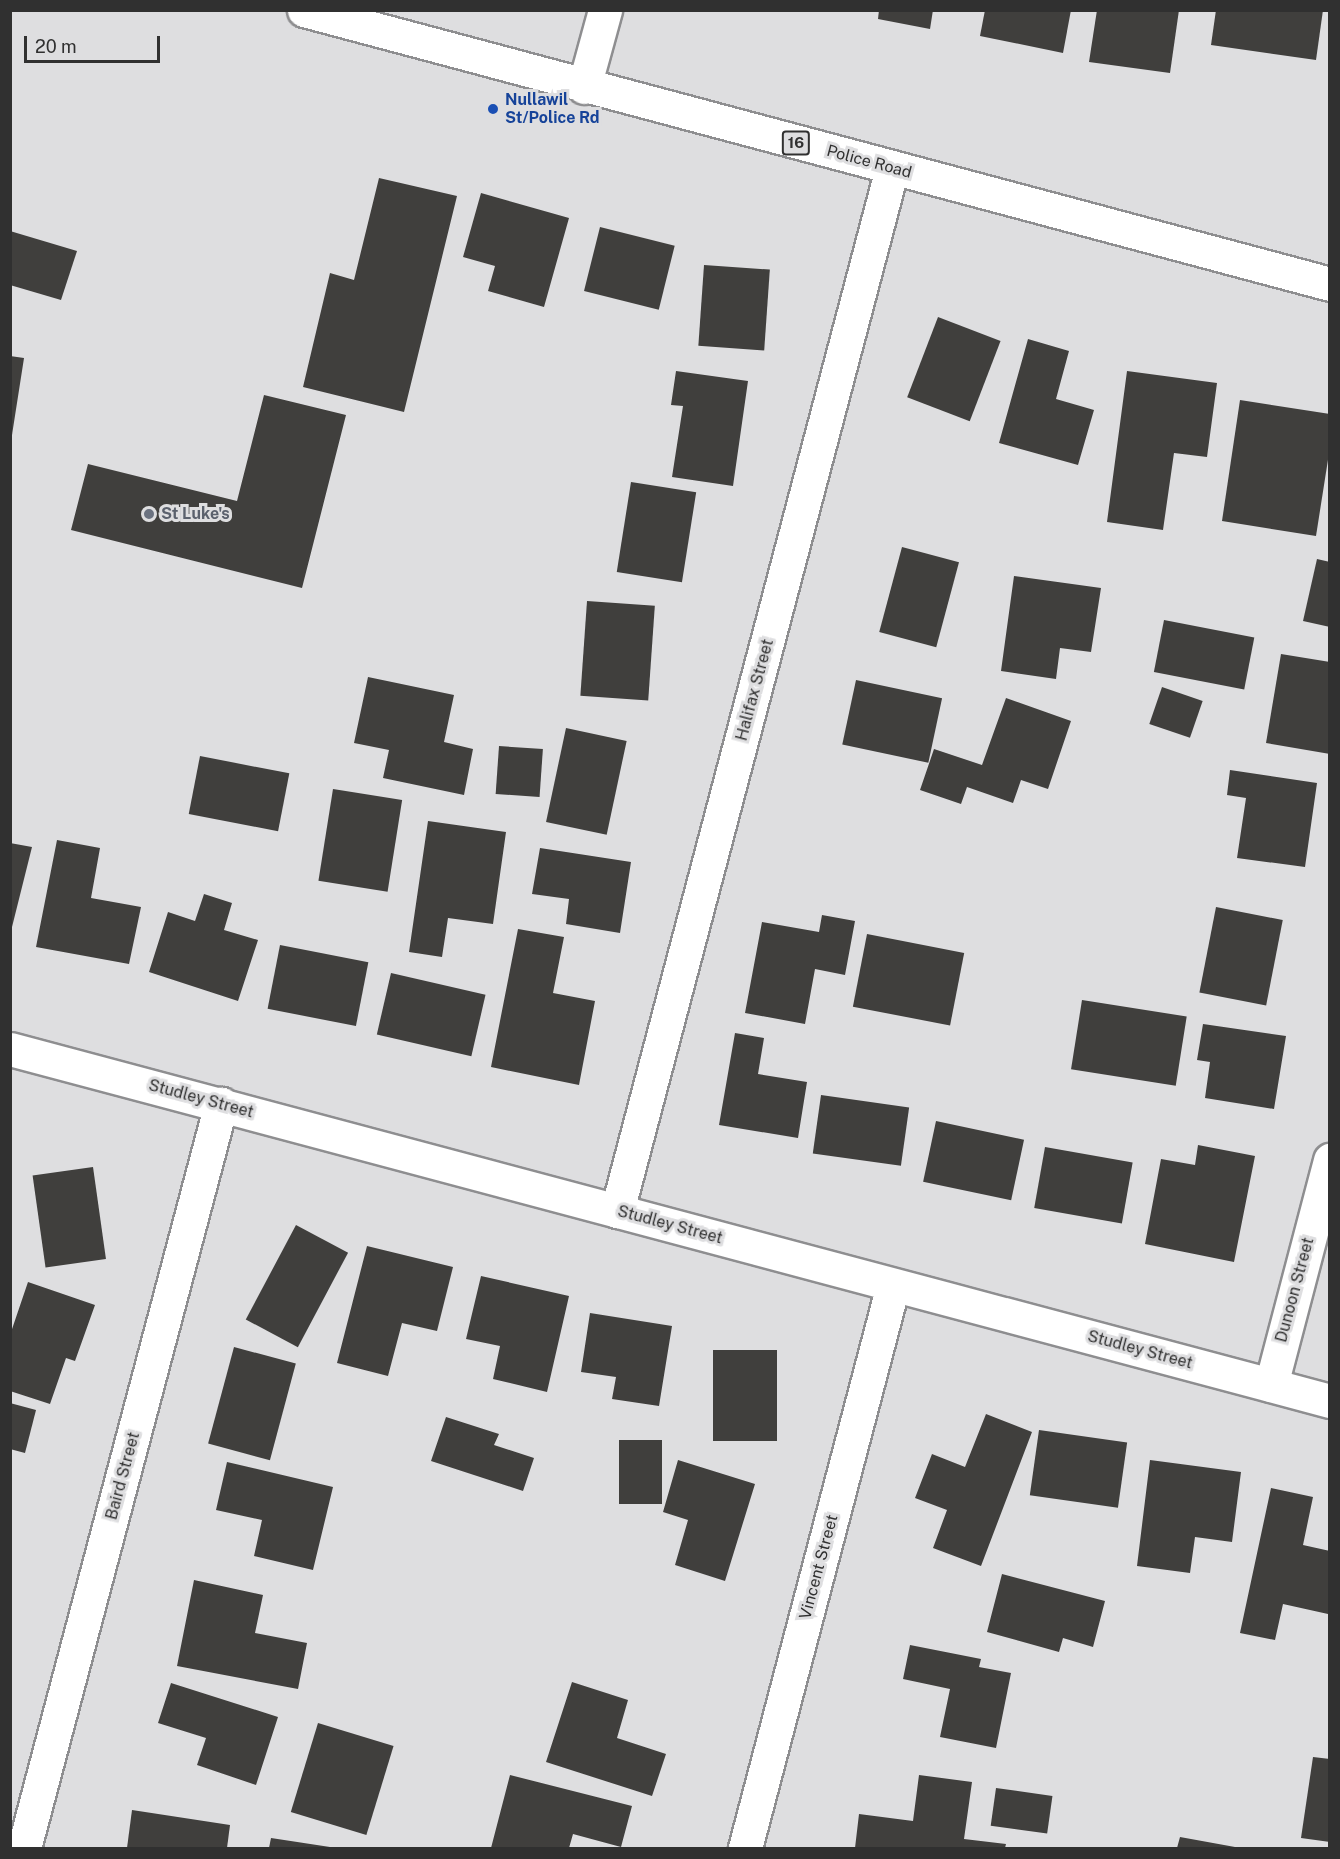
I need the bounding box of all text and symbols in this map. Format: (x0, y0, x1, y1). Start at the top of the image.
scale bar (27, 24, 164, 62)
text: 20 m (35, 36, 77, 57)
place label: Nullawil St/Police Rd (505, 90, 600, 128)
marker: Nullawil St/Police Rd (486, 102, 500, 116)
road number: 16 (781, 131, 811, 155)
street label: Police Road (824, 141, 914, 183)
place label: St Luke's (161, 504, 230, 524)
marker: St Luke's (142, 507, 156, 521)
street label: Halifax Street (732, 637, 778, 743)
street label: Studley Street (146, 1076, 256, 1122)
street label: Studley Street (615, 1202, 725, 1248)
street label: Dunoon Street (1272, 1236, 1318, 1344)
street label: Studley Street (1085, 1327, 1195, 1373)
street label: Baird Street (102, 1430, 144, 1522)
street label: Vincent Street (796, 1513, 842, 1621)

